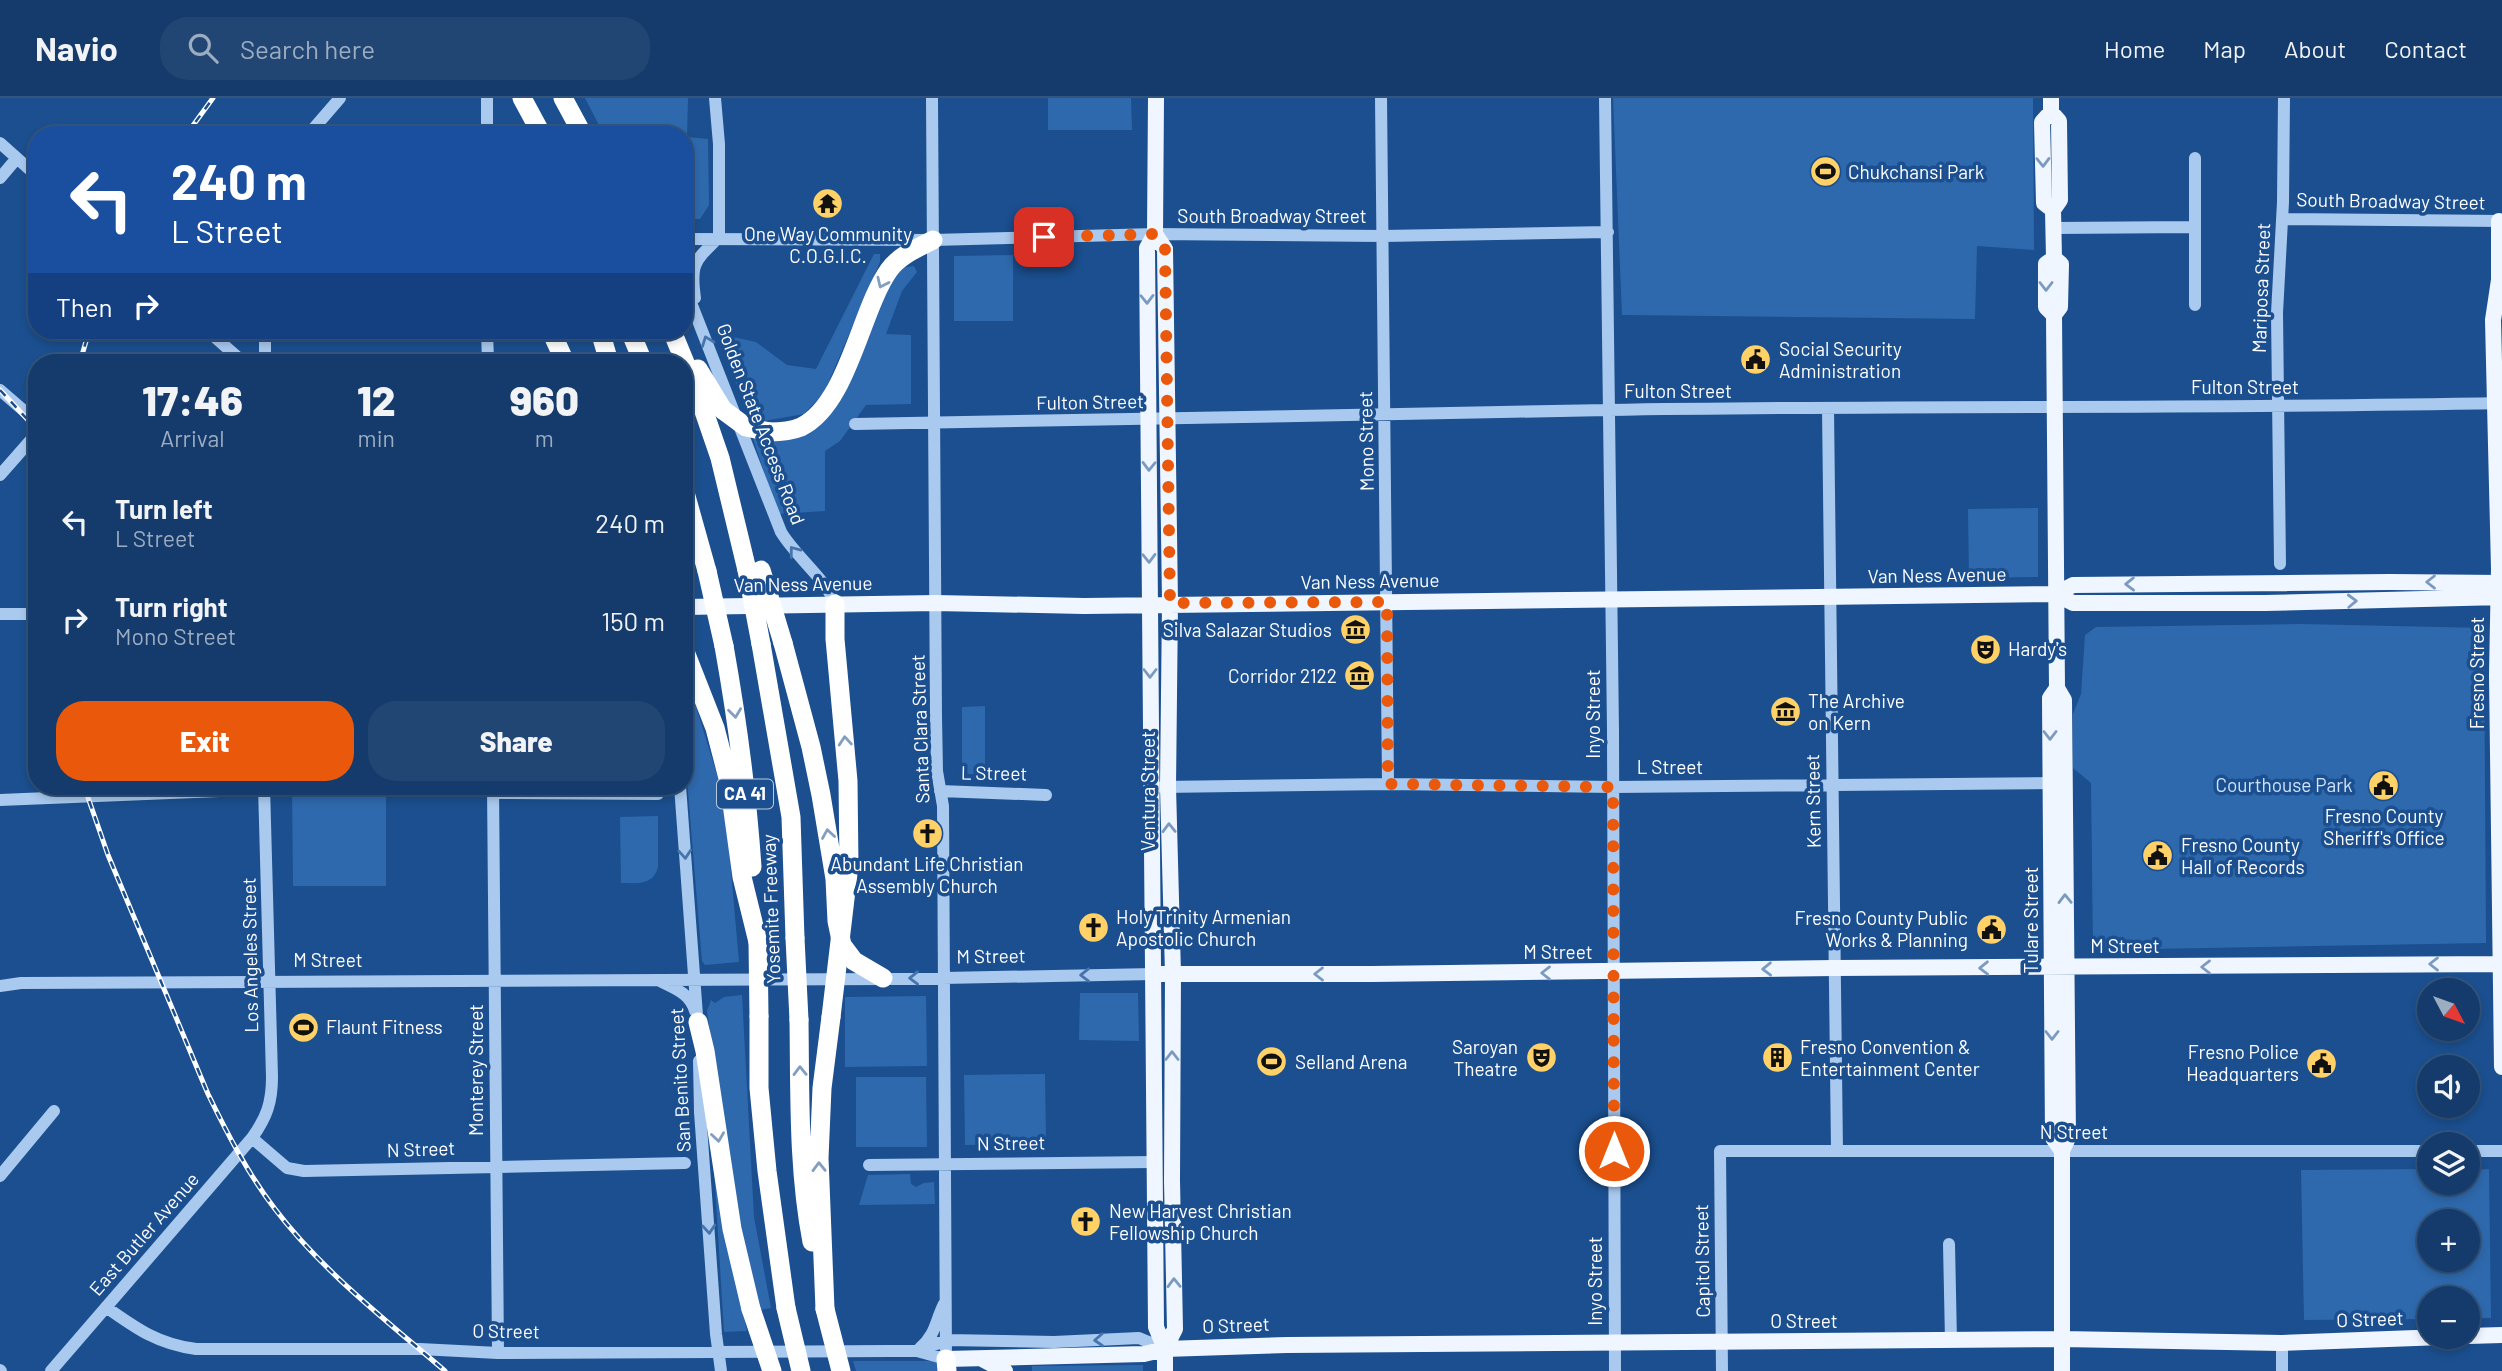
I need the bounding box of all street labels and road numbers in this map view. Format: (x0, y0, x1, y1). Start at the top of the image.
street label: South Broadway Street (2296, 187, 2486, 214)
street label: South Broadway Street (1177, 204, 1367, 227)
street label: Mariposa Street (2247, 222, 2274, 353)
street label: Golden State Access Road (712, 320, 811, 528)
street label: Fulton Street (2191, 375, 2299, 398)
street label: Fulton Street (1624, 379, 1732, 402)
street label: Fulton Street (1036, 389, 1144, 414)
street label: Mono Street (1353, 391, 1378, 491)
street label: Van Ness Avenue (1867, 562, 2007, 587)
street label: Van Ness Avenue (1300, 568, 1440, 593)
street label: Van Ness Avenue (733, 571, 873, 596)
street label: Fresno Street (2465, 617, 2488, 729)
street label: Santa Clara Street (905, 654, 934, 804)
street label: Inyo Street (1581, 669, 1604, 759)
street label: Ventura Street (1136, 731, 1159, 851)
street label: Kern Street (1800, 754, 1825, 848)
street label: L Street (1637, 755, 1703, 778)
street label: L Street (961, 760, 1027, 785)
road number: CA 41 (717, 780, 773, 808)
street label: Yosemite Freeway (756, 834, 785, 984)
street label: Tulare Street (2019, 867, 2042, 973)
street label: Los Angeles Street (237, 877, 262, 1033)
street label: M Street (2090, 934, 2160, 957)
street label: M Street (1523, 940, 1593, 963)
street label: M Street (956, 943, 1026, 968)
street label: M Street (293, 948, 363, 971)
street label: Monterey Street (464, 1004, 487, 1136)
street label: San Benito Street (664, 1007, 695, 1153)
street label: N Street (2040, 1120, 2108, 1143)
street label: N Street (977, 1130, 1045, 1155)
street label: N Street (386, 1136, 456, 1161)
street label: East Butler Avenue (84, 1167, 203, 1300)
street label: Capitol Street (1689, 1204, 1714, 1318)
street label: Inyo Street (1583, 1236, 1606, 1326)
street label: O Street (2336, 1306, 2404, 1331)
street label: O Street (1770, 1309, 1838, 1332)
street label: O Street (1202, 1312, 1270, 1337)
street label: O Street (472, 1318, 540, 1343)

